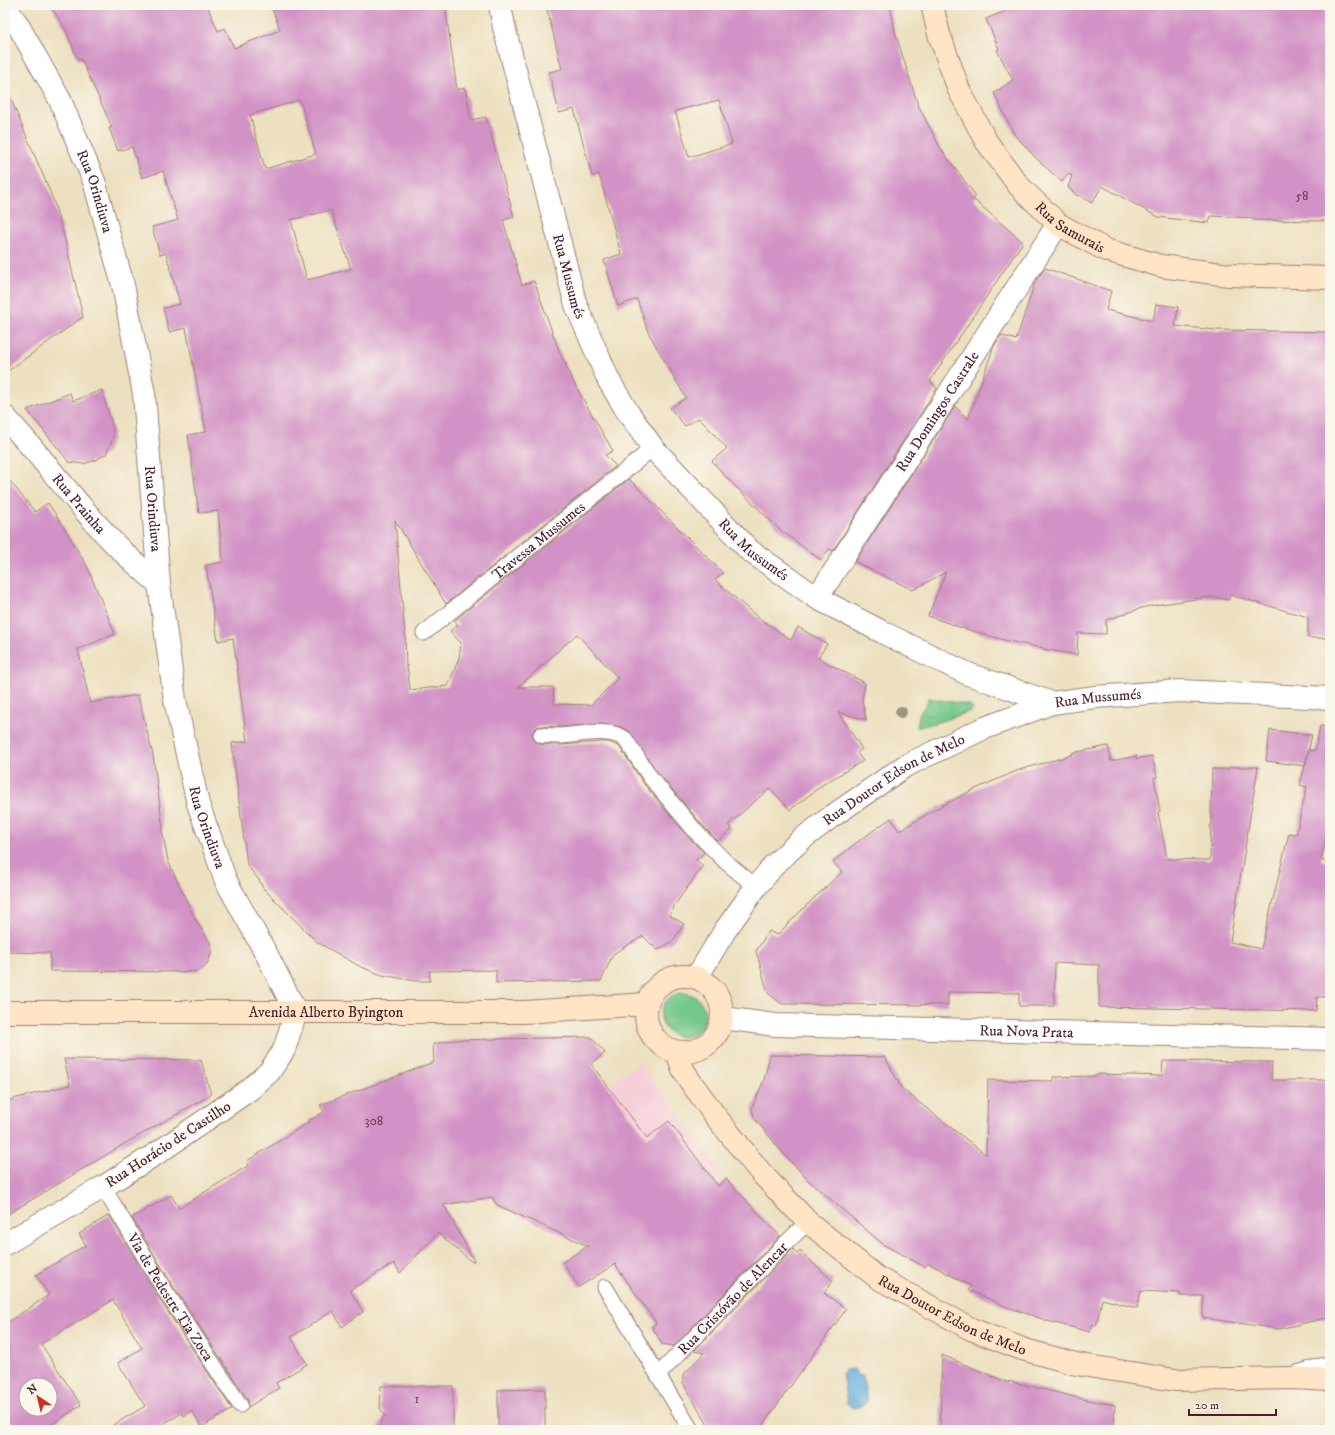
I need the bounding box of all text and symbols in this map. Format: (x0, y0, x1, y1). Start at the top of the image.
street label: Rua Orindiuva (72, 147, 117, 235)
house number: 58 (1296, 188, 1308, 204)
street label: Rua Samurais (1031, 198, 1108, 258)
street label: Rua Mussumés (548, 232, 590, 322)
street label: Rua Domingos Castrale (892, 348, 984, 476)
street label: Rua Orindiuva (140, 465, 165, 553)
street label: Rua Prainha (48, 470, 110, 539)
street label: Travessa Mussumes (488, 498, 589, 584)
street label: Rua Mussumés (714, 514, 792, 585)
street label: Rua Mussumés (1053, 685, 1142, 713)
street label: Rua Doutor Edson de Melo (819, 730, 968, 830)
street label: Rua Orindiuva (184, 784, 230, 872)
street label: Avenida Alberto Byington (249, 1003, 404, 1022)
street label: Rua Nova Prata (979, 1021, 1074, 1043)
street label: Rua Horácio de Castilho (102, 1097, 235, 1192)
house number: 308 (365, 1113, 383, 1129)
street label: Via de Pedestre Tia Zoca (122, 1229, 218, 1365)
street label: Rua Cristóvão de Alencar (674, 1238, 792, 1359)
street label: Rua Doutor Edson de Melo (875, 1271, 1028, 1360)
north arrow (18, 1377, 58, 1417)
text: N (25, 1381, 41, 1398)
house number: 1 (415, 1391, 420, 1407)
scale bar (1189, 1391, 1276, 1417)
text: 20 m (1195, 1398, 1219, 1413)

